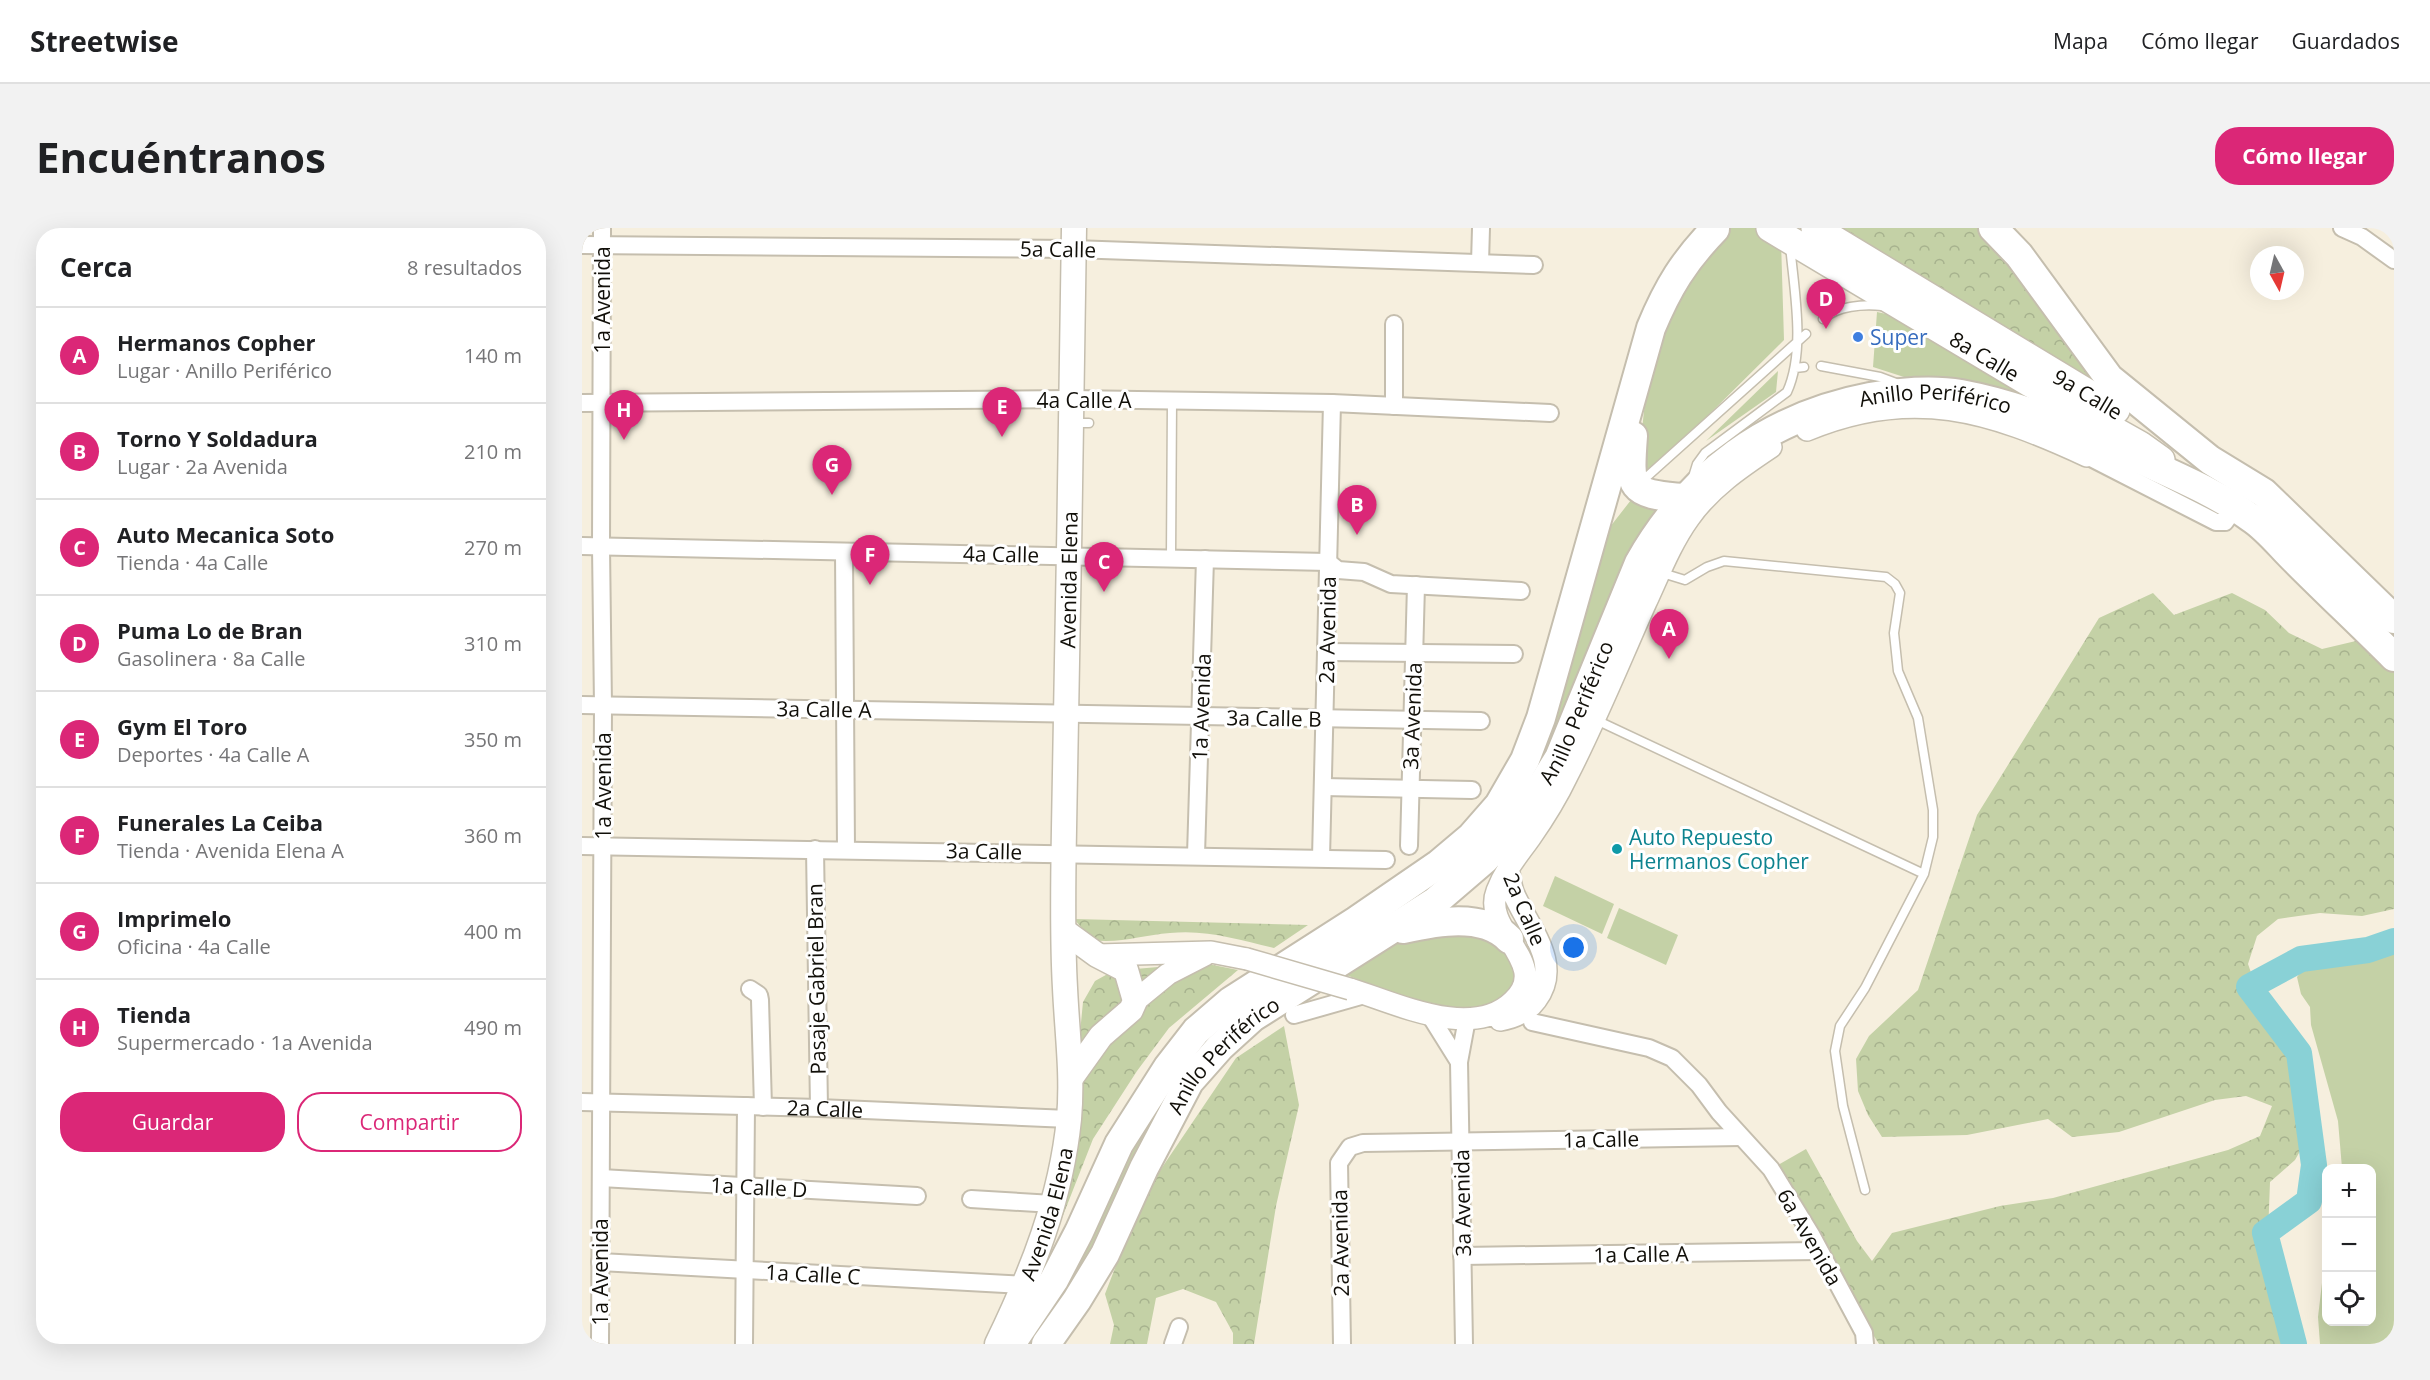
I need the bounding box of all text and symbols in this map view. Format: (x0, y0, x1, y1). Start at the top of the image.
text: Streetwise (30, 22, 179, 60)
text: Mapa (2053, 27, 2108, 55)
text: Cómo llegar (2141, 27, 2259, 55)
text: Guardados (2292, 27, 2400, 55)
button: Cómo llegar (2215, 127, 2394, 185)
text: Encuéntranos (36, 128, 326, 185)
street label: 5a Calle (1020, 234, 1096, 264)
street label: 1a Avenida (588, 246, 616, 354)
north arrow (2250, 246, 2304, 300)
text: Cerca (60, 249, 133, 285)
text: 8 resultados (407, 254, 522, 281)
pin: D (1806, 279, 1846, 329)
place label: Super (1870, 323, 1928, 351)
street label: 8a Calle (1945, 325, 2025, 388)
text: Hermanos Copher (117, 327, 315, 357)
marker: Super (1851, 330, 1865, 344)
text: A (73, 342, 86, 369)
text: 140 m (464, 342, 522, 369)
text: Lugar · Anillo Periférico (117, 357, 332, 384)
street label: 9a Calle (2048, 362, 2128, 426)
street label: Anillo Periférico (1856, 377, 2015, 420)
street label: 4a Calle A (1036, 386, 1132, 414)
pin: E (982, 388, 1022, 437)
pin: H (604, 390, 644, 440)
text: Torno Y Soldadura (117, 423, 318, 453)
text: B (73, 438, 86, 465)
text: 210 m (464, 438, 522, 465)
pin: G (812, 446, 852, 495)
text: Lugar · 2a Avenida (117, 453, 288, 480)
pin: B (1338, 486, 1376, 535)
street label: Avenida Elena (1053, 511, 1084, 649)
text: Auto Mecanica Soto (117, 519, 334, 549)
text: C (73, 534, 86, 561)
text: 270 m (464, 534, 522, 561)
pin: F (850, 536, 890, 585)
street label: 4a Calle (963, 539, 1039, 569)
pin: C (1084, 542, 1124, 592)
text: Tienda · 4a Calle (117, 549, 268, 576)
street label: 2a Avenida (1312, 576, 1342, 684)
pin: A (1650, 610, 1688, 659)
text: Puma Lo de Bran (117, 615, 303, 645)
text: D (72, 630, 87, 657)
text: 310 m (464, 630, 522, 657)
street label: Anillo Periférico (1532, 636, 1620, 789)
text: Gasolinera · 8a Calle (117, 645, 306, 672)
street label: 1a Avenida (1185, 653, 1217, 761)
street label: 3a Avenida (1396, 662, 1428, 770)
street label: 3a Calle A (776, 694, 873, 724)
street label: 3a Calle B (1226, 703, 1322, 733)
text: Gym El Toro (117, 711, 248, 741)
text: E (74, 726, 85, 753)
text: 350 m (464, 726, 522, 753)
street label: 1a Avenida (589, 732, 617, 840)
text: Deportes · 4a Calle A (117, 741, 309, 768)
text: Funerales La Ceiba (117, 807, 323, 837)
text: F (74, 822, 85, 849)
text: 360 m (464, 822, 522, 849)
place label: Auto Repuesto Hermanos Copher (1629, 823, 1809, 875)
street label: 3a Calle (946, 836, 1022, 866)
text: Tienda · Avenida Elena A (117, 837, 344, 864)
marker: Auto Repuesto Hermanos Copher (1610, 842, 1624, 856)
street label: 2a Calle (1497, 868, 1553, 950)
street label: Pasaje Gabriel Bran (800, 883, 832, 1075)
text: Imprimelo (117, 903, 231, 933)
text: G (72, 918, 87, 945)
text: 400 m (464, 918, 522, 945)
text: Oficina · 4a Calle (117, 933, 271, 960)
your location (1559, 933, 1588, 962)
street label: Anillo Periférico (1161, 990, 1285, 1119)
text: Tienda (117, 999, 191, 1029)
text: H (72, 1014, 87, 1041)
text: 490 m (464, 1014, 522, 1041)
text: Supermercado · 1a Avenida (117, 1029, 373, 1056)
button: Guardar (60, 1092, 285, 1152)
button: Compartir (297, 1092, 522, 1152)
street label: 2a Calle (786, 1093, 864, 1124)
street label: 1a Calle (1563, 1124, 1639, 1154)
street label: Avenida Elena (1013, 1145, 1079, 1284)
street label: 3a Avenida (1447, 1149, 1477, 1257)
map controls (2322, 1164, 2376, 1326)
button: + (2322, 1164, 2376, 1218)
street label: 1a Calle D (710, 1170, 808, 1204)
street label: 6a Avenida (1771, 1183, 1849, 1291)
street label: 2a Avenida (1325, 1189, 1355, 1297)
street label: 1a Avenida (586, 1218, 614, 1326)
button: − (2322, 1218, 2376, 1272)
street label: 1a Calle A (1593, 1239, 1690, 1269)
street label: 1a Calle C (765, 1258, 861, 1290)
button: locate (2322, 1272, 2376, 1326)

